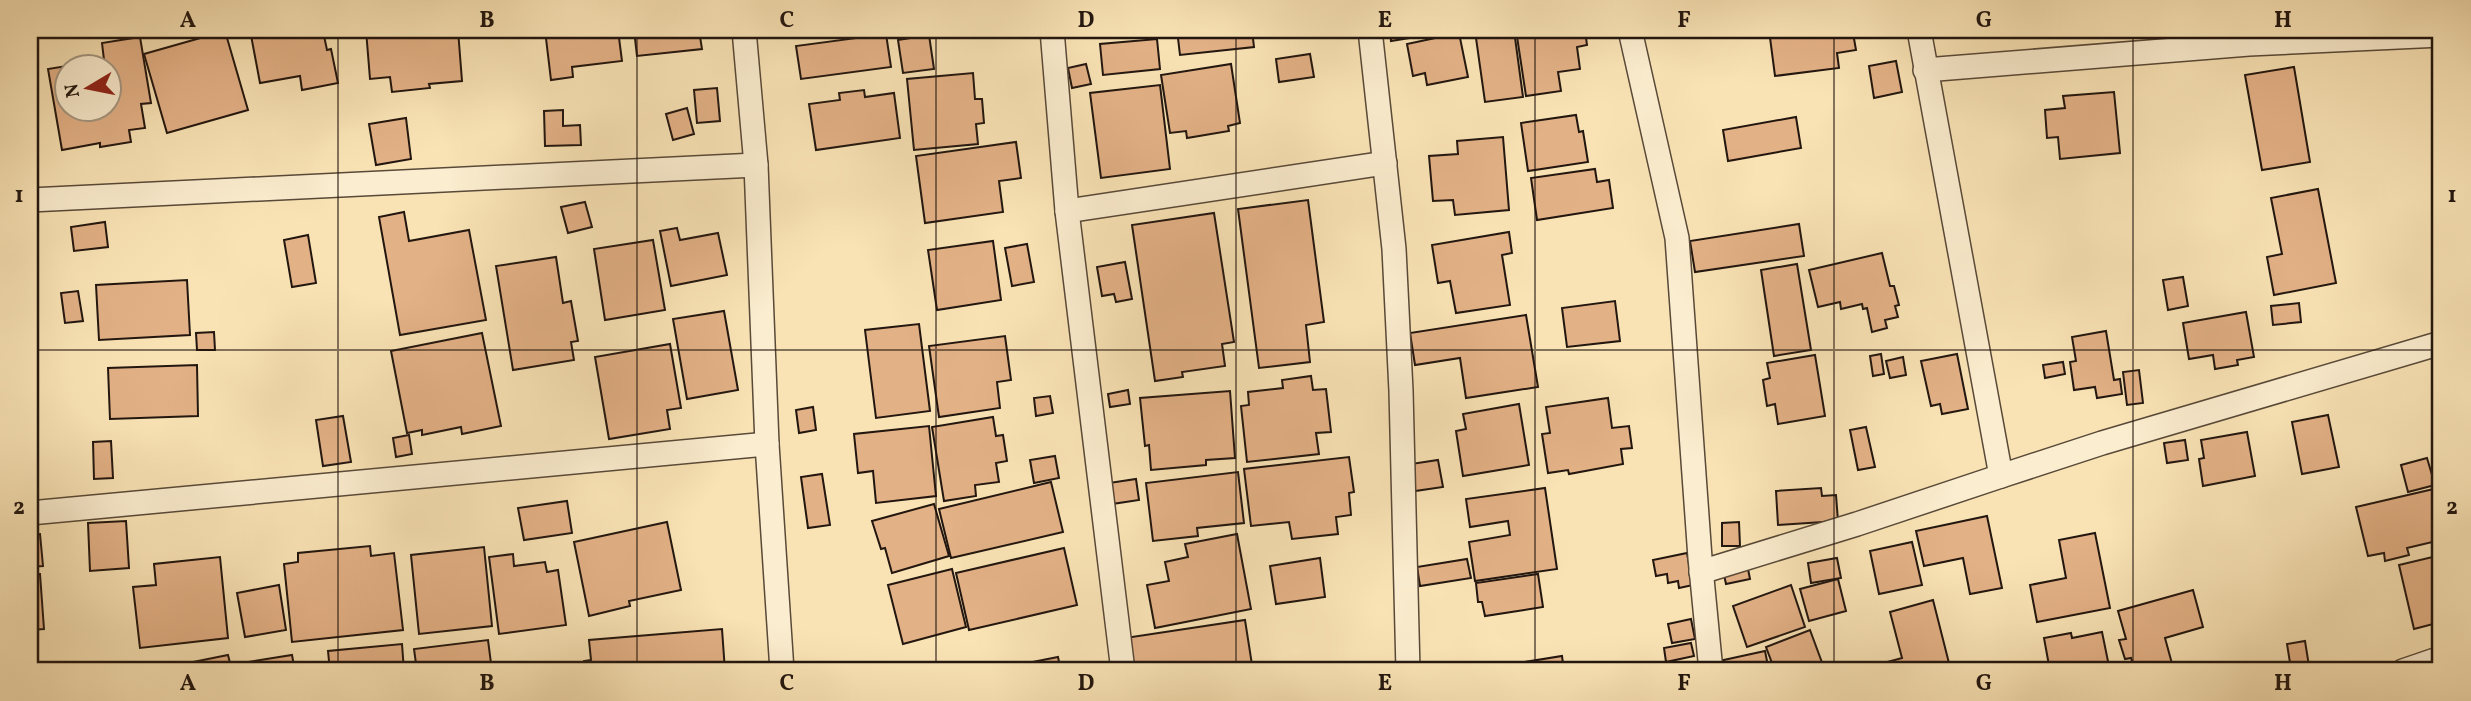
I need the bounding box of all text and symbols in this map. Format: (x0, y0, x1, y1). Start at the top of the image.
text: A (180, 5, 196, 37)
text: B (479, 5, 495, 37)
text: C (780, 5, 794, 37)
text: D (1078, 5, 1095, 37)
text: E (1378, 5, 1392, 37)
text: F (1677, 5, 1691, 37)
text: G (1976, 5, 1992, 37)
text: H (2274, 5, 2292, 37)
north arrow (52, 52, 122, 122)
text: N (59, 81, 87, 100)
text: 1 (14, 180, 24, 212)
text: 1 (2447, 180, 2457, 212)
text: 2 (13, 492, 25, 524)
text: 2 (2446, 492, 2458, 524)
text: A (180, 668, 196, 700)
text: B (479, 668, 495, 700)
text: C (780, 668, 794, 700)
text: D (1078, 668, 1095, 700)
text: E (1378, 668, 1392, 700)
text: F (1677, 668, 1691, 700)
text: G (1976, 668, 1992, 700)
text: H (2274, 668, 2292, 700)

